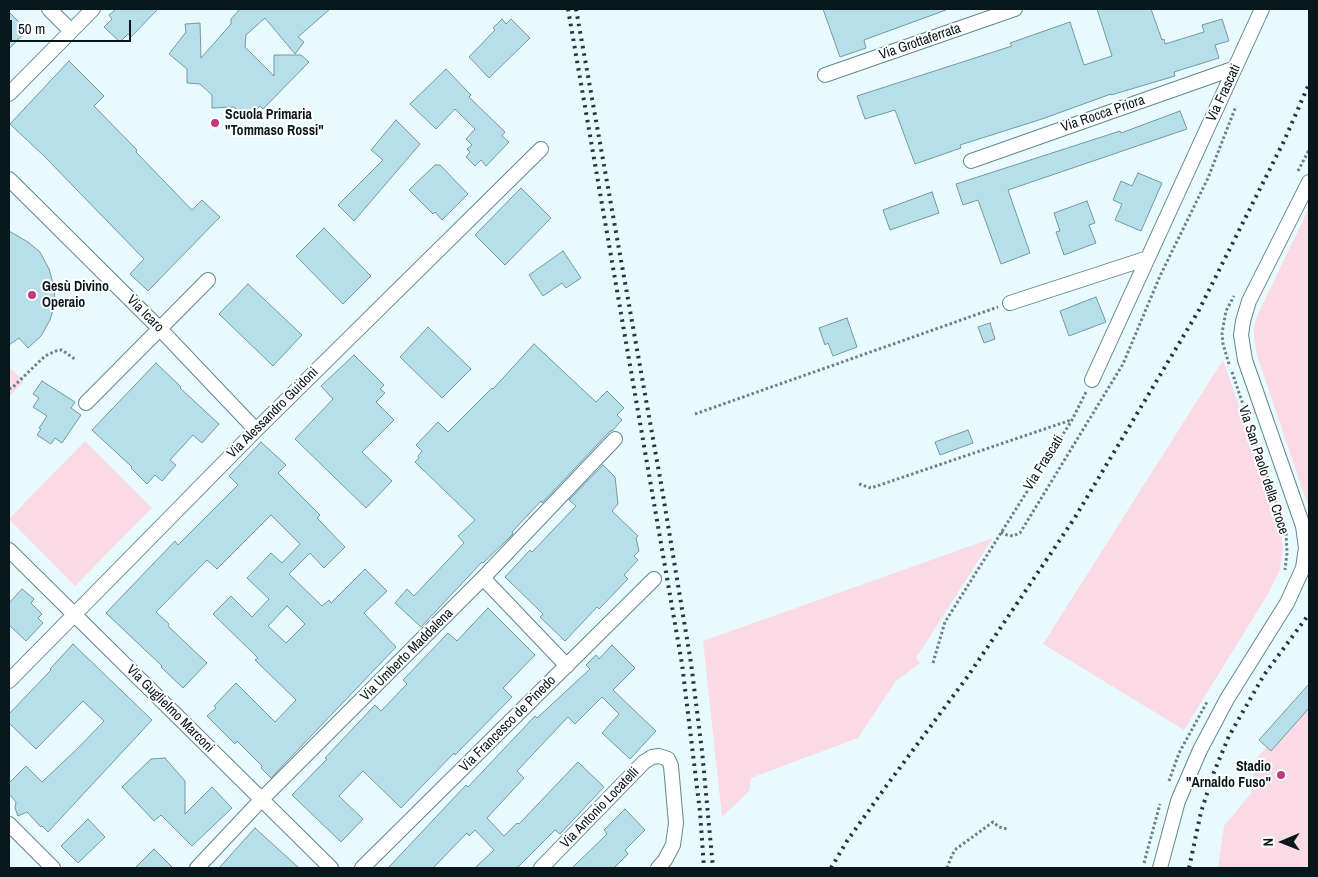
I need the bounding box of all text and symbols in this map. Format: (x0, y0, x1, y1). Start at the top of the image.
scale bar (12, 10, 134, 42)
text: 50 m (18, 18, 45, 39)
street label: Via Grottaferrata (877, 20, 963, 64)
street label: Via Frascati (1203, 61, 1245, 125)
street label: Via Rocca Priora (1059, 92, 1147, 136)
place label: Scuola Primaria "Tommaso Rossi" (225, 107, 324, 140)
marker: Scuola Primaria "Tommaso Rossi" (209, 117, 221, 129)
place label: Gesù Divino Operaio (42, 279, 109, 312)
marker: Gesù Divino Operaio (26, 289, 38, 301)
street label: Via Icaro (123, 292, 167, 336)
street label: Via Alessandro Guidoni (224, 364, 322, 462)
street label: Via San Paolo della Croce (1234, 403, 1292, 537)
street label: Via Frascati (1021, 432, 1067, 494)
street label: Via Umberto Maddalena (357, 605, 457, 705)
street label: Via Guglielmo Marconi (123, 662, 217, 756)
street label: Via Francesco de Pinedo (456, 672, 560, 776)
place label: Stadio "Arnaldo Fuso" (1186, 759, 1271, 792)
street label: Via Antonio Locatelli (557, 764, 643, 852)
marker: Stadio "Arnaldo Fuso" (1275, 769, 1287, 781)
north arrow (1258, 817, 1308, 867)
text: N (1259, 838, 1277, 847)

